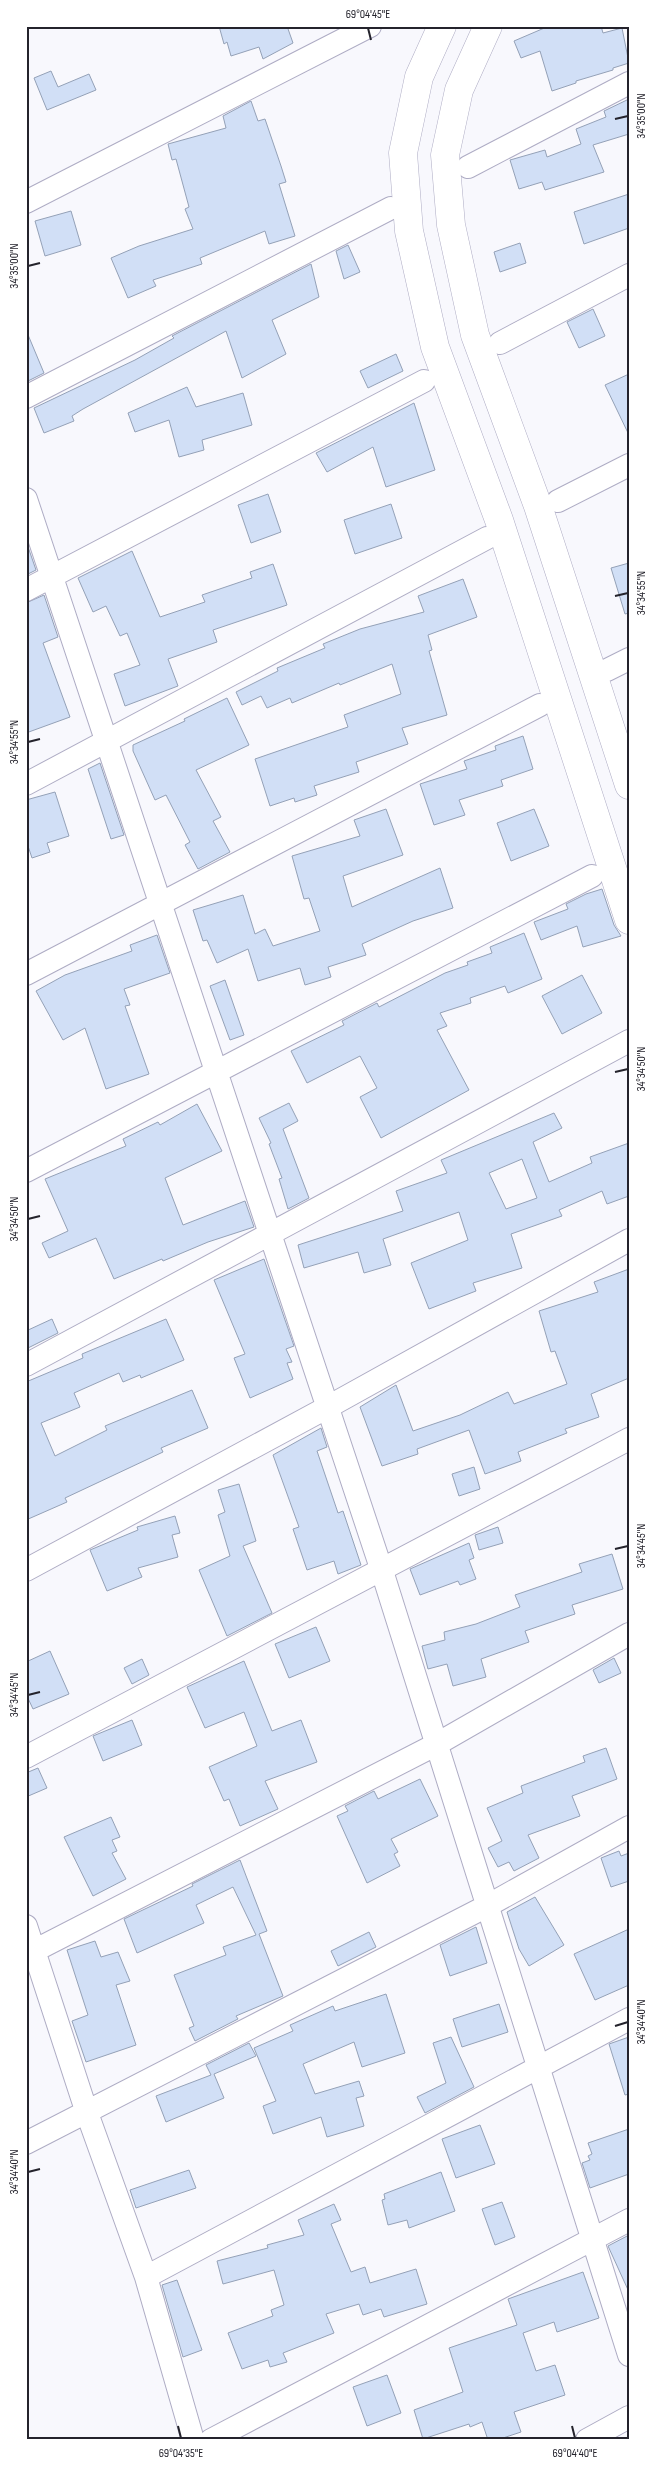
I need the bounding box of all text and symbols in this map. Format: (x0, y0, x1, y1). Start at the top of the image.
text: 69°04'45"E (346, 7, 390, 22)
text: 34°35'00"N (634, 93, 649, 139)
text: 34°35'00"N (7, 243, 22, 289)
text: 34°34'55"N (634, 571, 649, 615)
text: 34°34'55"N (7, 720, 22, 764)
text: 34°34'50"N (634, 1047, 649, 1091)
text: 34°34'50"N (7, 1197, 22, 1241)
text: 34°34'45"N (634, 1524, 649, 1568)
text: 34°34'45"N (7, 1673, 22, 1717)
text: 34°34'40"N (634, 1999, 649, 2045)
text: 34°34'40"N (7, 2149, 22, 2195)
text: 69°04'35"E (159, 2446, 203, 2461)
text: 69°04'40"E (552, 2446, 598, 2461)

